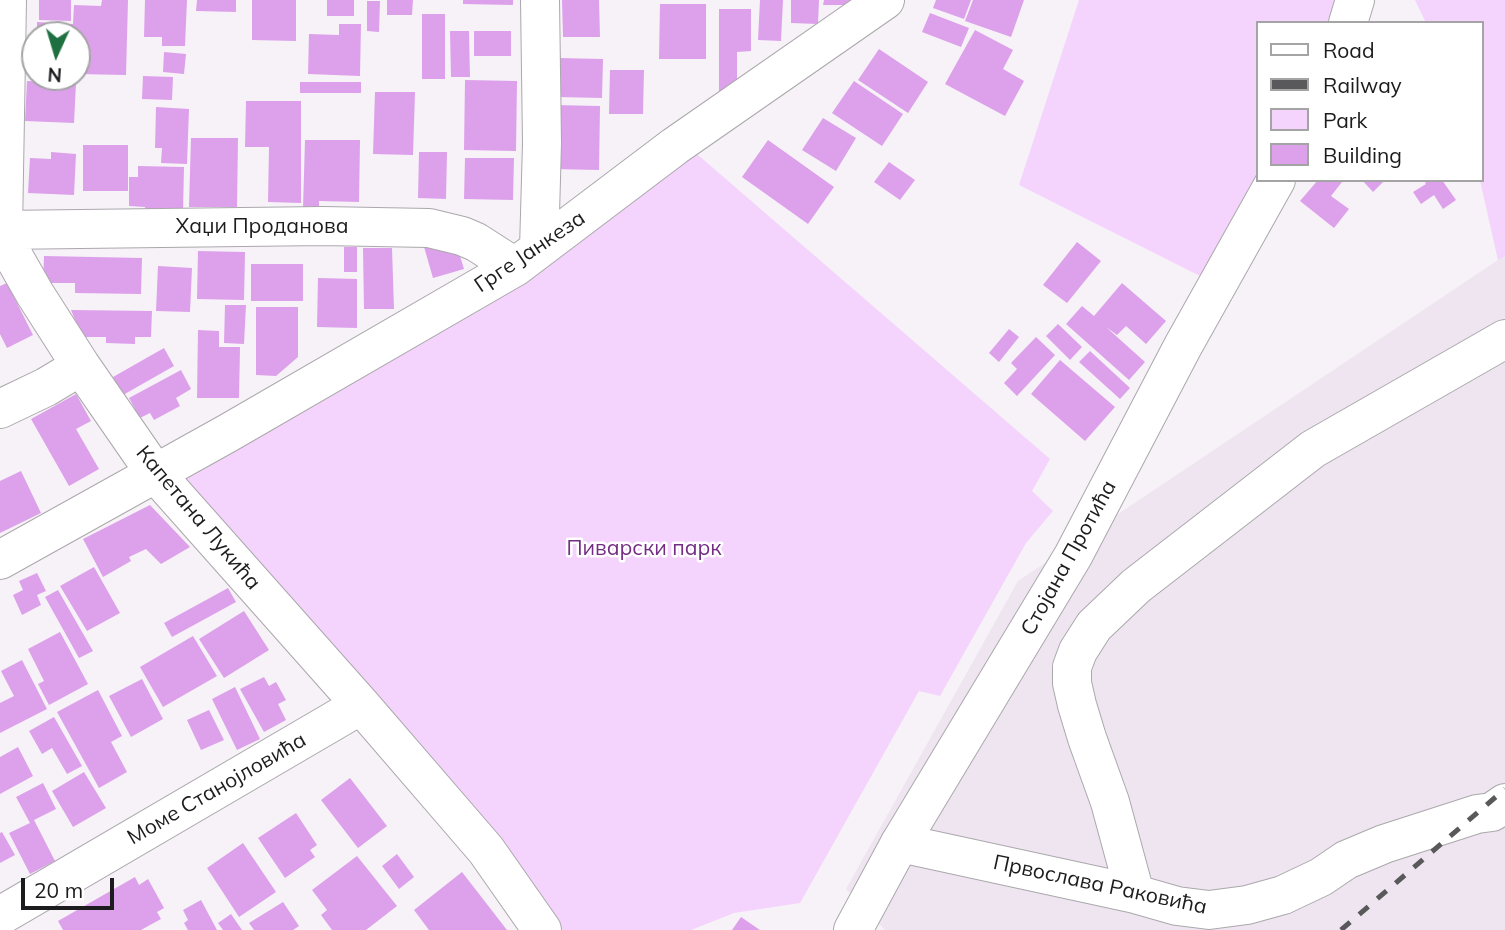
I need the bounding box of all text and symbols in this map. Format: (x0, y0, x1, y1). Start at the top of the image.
north arrow (21, 21, 91, 91)
legend (1256, 21, 1484, 182)
text: Road (1323, 37, 1374, 63)
text: N (47, 62, 63, 87)
text: Railway (1323, 72, 1402, 98)
text: Park (1323, 107, 1367, 133)
text: Building (1323, 142, 1402, 168)
street label: Грге Јанкеза (470, 206, 590, 298)
street label: Хаџи Проданова (176, 214, 348, 240)
street label: Капетана Лукића (130, 441, 266, 595)
street label: Стојана Протића (1016, 476, 1122, 640)
park label: Пиварски парк (566, 536, 722, 562)
street label: Моме Станојловића (123, 728, 311, 850)
street label: Првослава Раковића (991, 850, 1209, 920)
scale bar (24, 864, 117, 908)
text: 20 m (34, 877, 83, 903)

